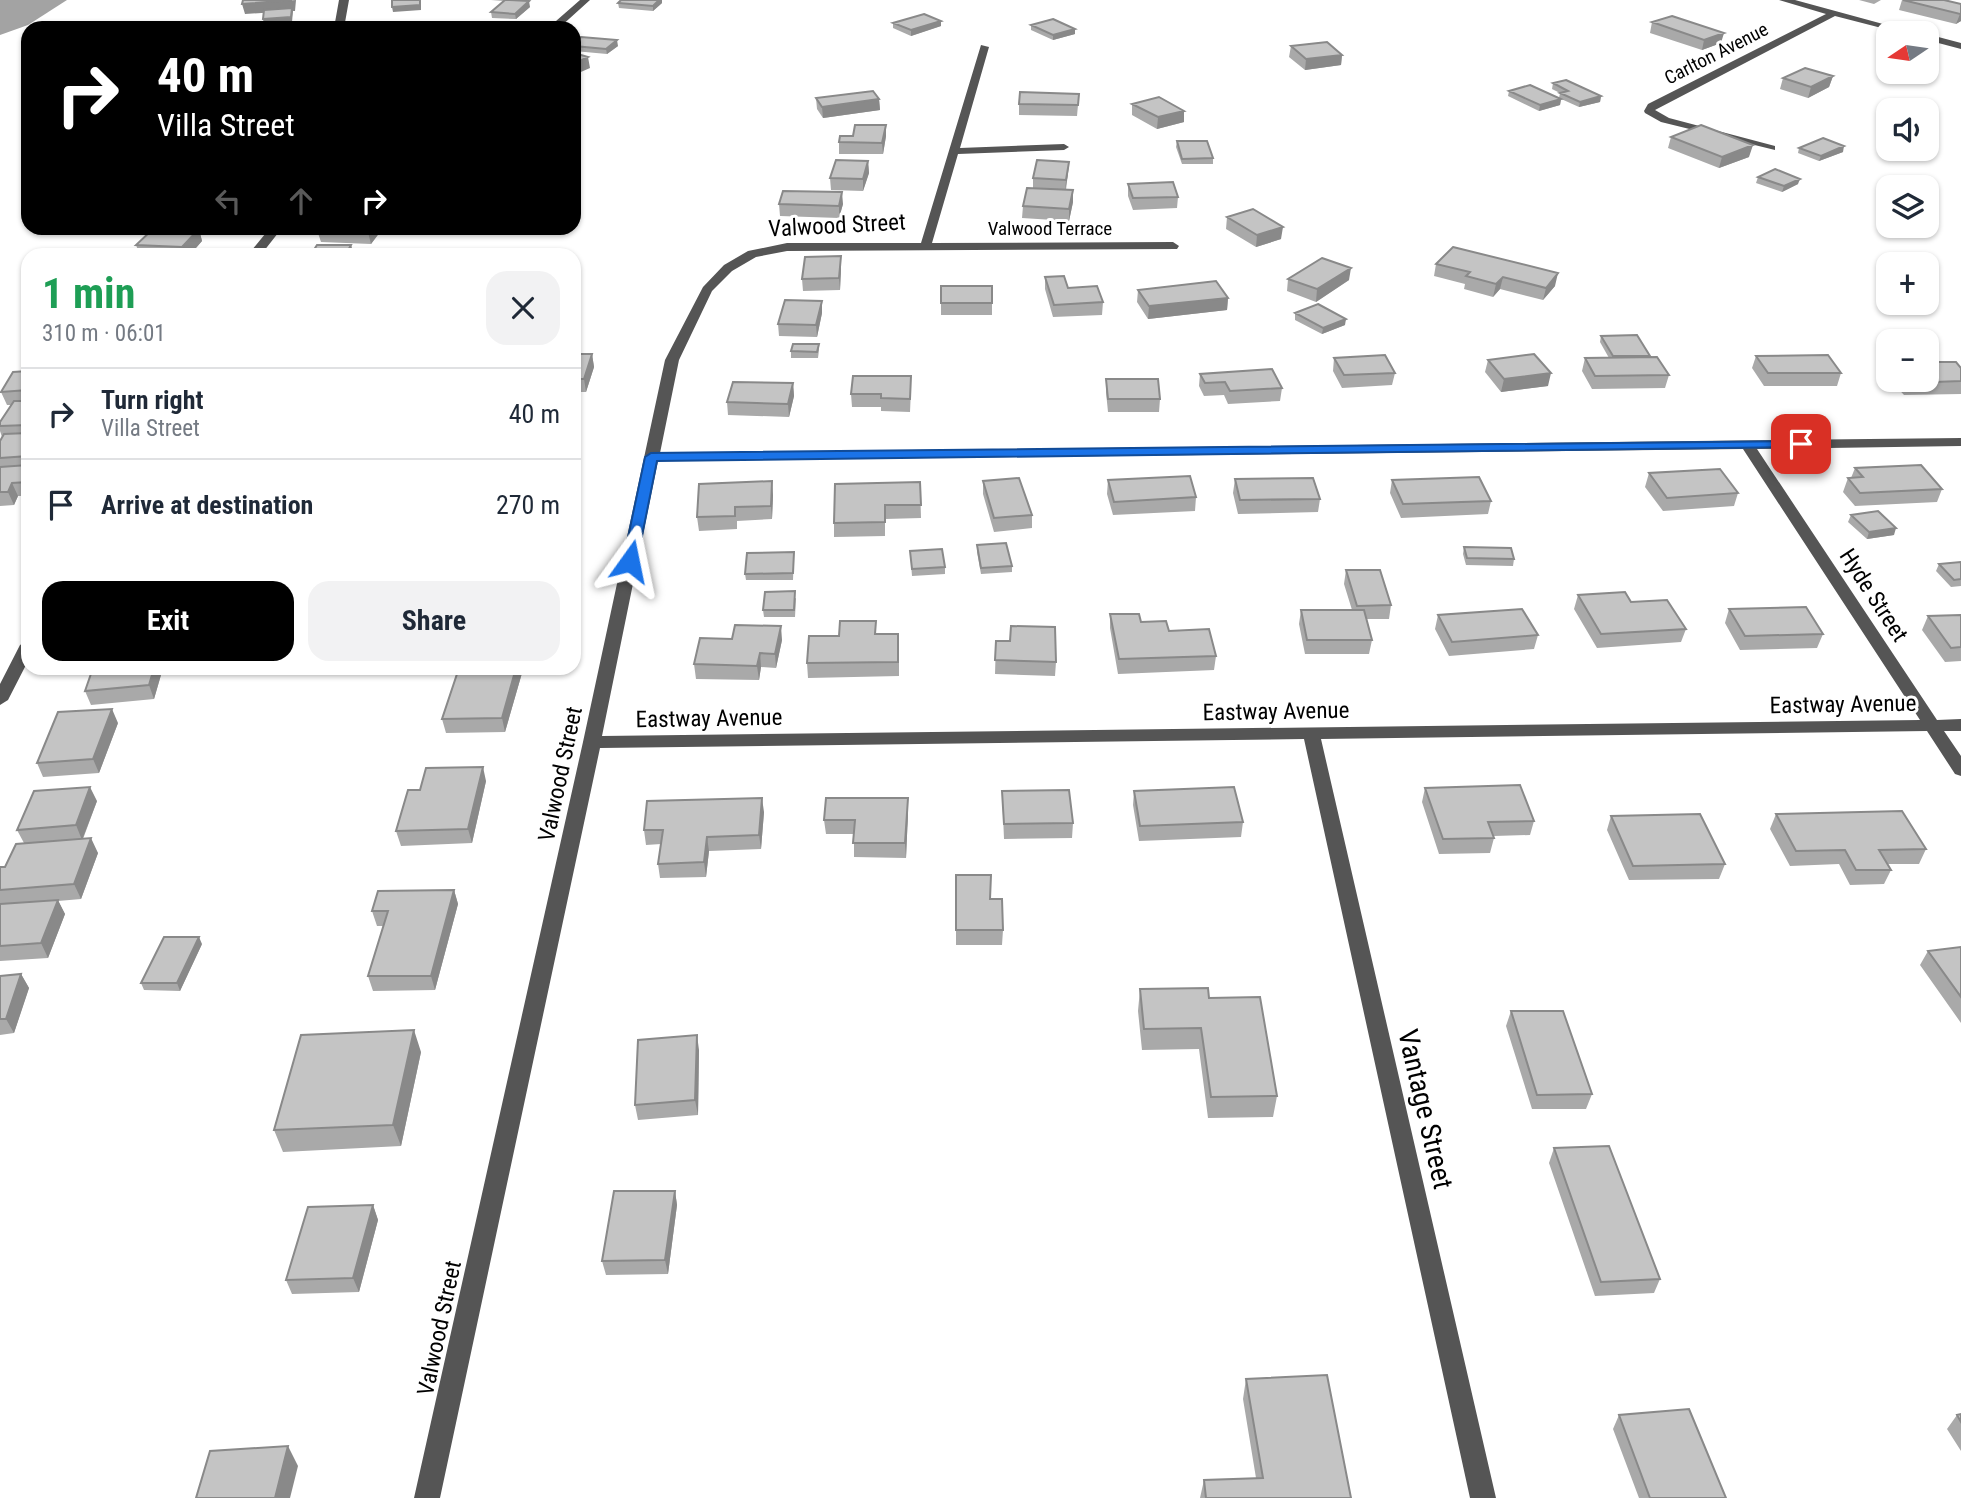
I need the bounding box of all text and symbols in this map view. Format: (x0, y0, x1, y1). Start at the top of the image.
street label: Carlton Avenue (1661, 17, 1772, 89)
north arrow (1876, 21, 1939, 84)
map controls (1876, 21, 1939, 392)
text: 40 m (157, 47, 254, 104)
icon: right (42, 49, 133, 140)
button: sound (1876, 98, 1939, 161)
text: Villa Street (157, 106, 295, 144)
button: layers (1876, 175, 1939, 238)
icon: left (209, 182, 247, 220)
icon: ahead (282, 182, 320, 220)
icon: right (355, 182, 393, 220)
street label: Valwood Street (768, 208, 906, 243)
street label: Valwood Terrace (988, 217, 1112, 240)
button: + (1876, 252, 1939, 315)
text: 1 min (42, 269, 135, 318)
button: close (486, 271, 560, 345)
text: 310 m · 06:01 (42, 320, 166, 347)
button: − (1876, 329, 1939, 392)
text: Turn right (101, 385, 203, 415)
icon: right (42, 395, 80, 433)
text: 40 m (509, 399, 560, 429)
pin (1771, 414, 1831, 474)
text: Villa Street (101, 415, 200, 442)
icon: arrive (1782, 425, 1820, 463)
icon: arrive (42, 486, 80, 524)
text: Arrive at destination (101, 490, 313, 520)
text: 270 m (496, 490, 560, 520)
position arrow (593, 524, 667, 598)
street label: Hyde Street (1834, 544, 1914, 647)
button: Exit (42, 581, 294, 661)
button: Share (308, 581, 560, 661)
street label: Eastway Avenue (1769, 690, 1917, 719)
street label: Eastway Avenue (1202, 697, 1350, 726)
street label: Valwood Street (533, 704, 588, 844)
street label: Eastway Avenue (635, 704, 783, 733)
street label: Vantage Street (1391, 1026, 1460, 1192)
street label: Valwood Street (412, 1258, 467, 1398)

